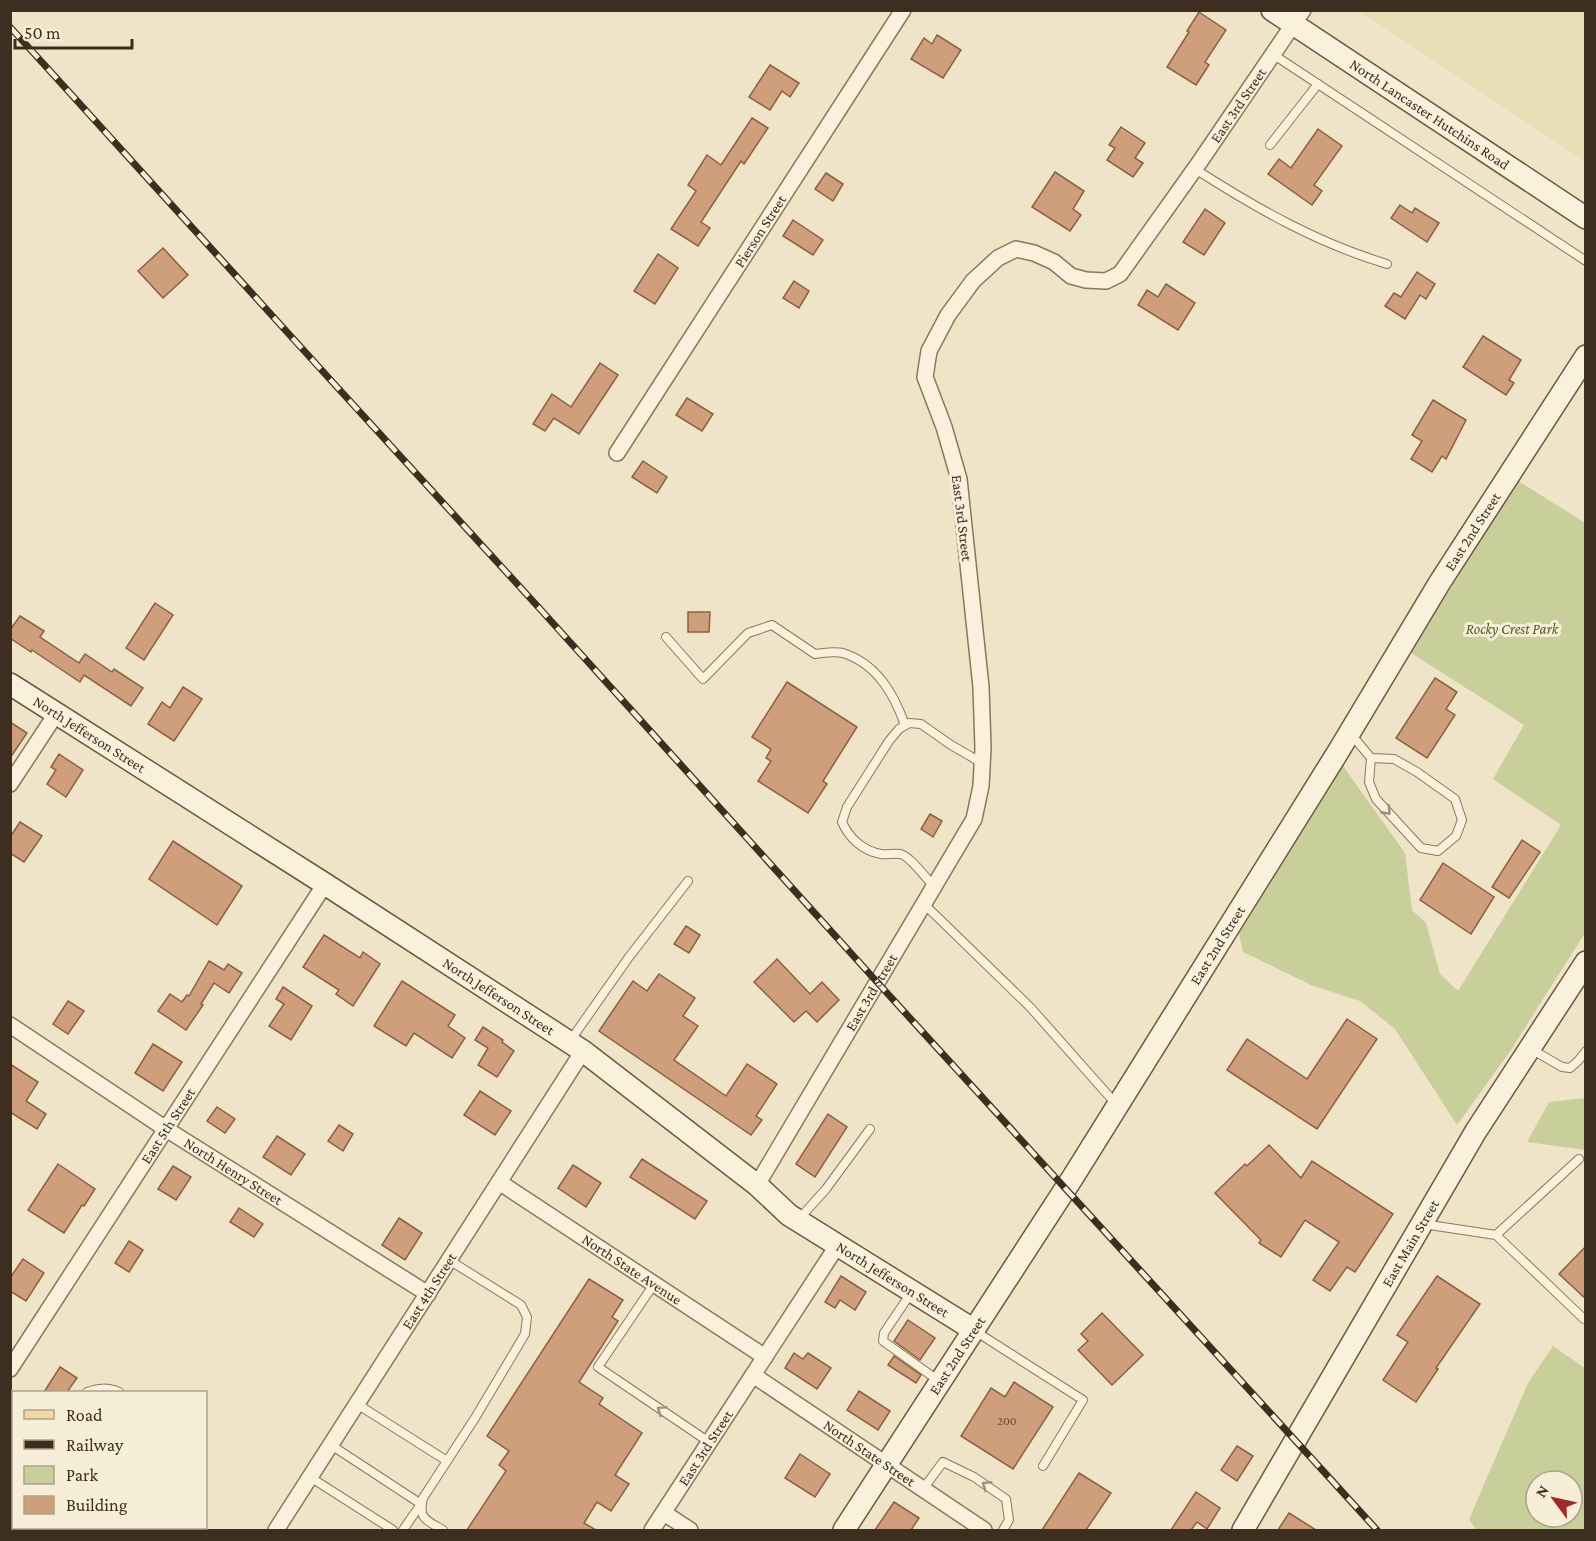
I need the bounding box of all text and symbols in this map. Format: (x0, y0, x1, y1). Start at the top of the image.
scale bar (15, 12, 132, 50)
text: 50 m (24, 23, 61, 43)
street label: North Lancaster Hutchins Road (1347, 56, 1512, 173)
street label: East 3rd Street (1207, 64, 1270, 146)
street label: Pierson Street (731, 191, 790, 270)
street label: East 3rd Street (949, 474, 975, 563)
street label: East 2nd Street (1442, 489, 1504, 574)
park label: Rocky Crest Park (1466, 621, 1560, 638)
street label: North Jefferson Street (30, 693, 149, 776)
one-way arrow (1380, 804, 1391, 814)
street label: East 2nd Street (1187, 902, 1249, 988)
street label: East 3rd Street (842, 950, 901, 1034)
street label: North Jefferson Street (440, 955, 558, 1039)
street label: East 5th Street (138, 1084, 199, 1167)
street label: North Henry Street (181, 1134, 286, 1209)
street label: East Main Street (1379, 1196, 1443, 1290)
street label: North State Avenue (579, 1231, 685, 1308)
street label: North Jefferson Street (833, 1238, 953, 1321)
street label: East 4th Street (399, 1249, 460, 1332)
street label: East 2nd Street (926, 1313, 989, 1398)
legend (12, 1391, 207, 1529)
text: Road (66, 1405, 103, 1425)
one-way arrow (657, 1406, 668, 1417)
street label: East 3rd Street (675, 1406, 736, 1489)
house number: 200 (997, 1414, 1017, 1428)
street label: North State Street (820, 1417, 919, 1490)
text: Railway (66, 1435, 124, 1455)
text: Park (66, 1465, 98, 1485)
north arrow (1524, 1469, 1584, 1529)
one-way arrow (981, 1481, 992, 1492)
text: N (1532, 1482, 1552, 1500)
text: Building (66, 1495, 128, 1515)

